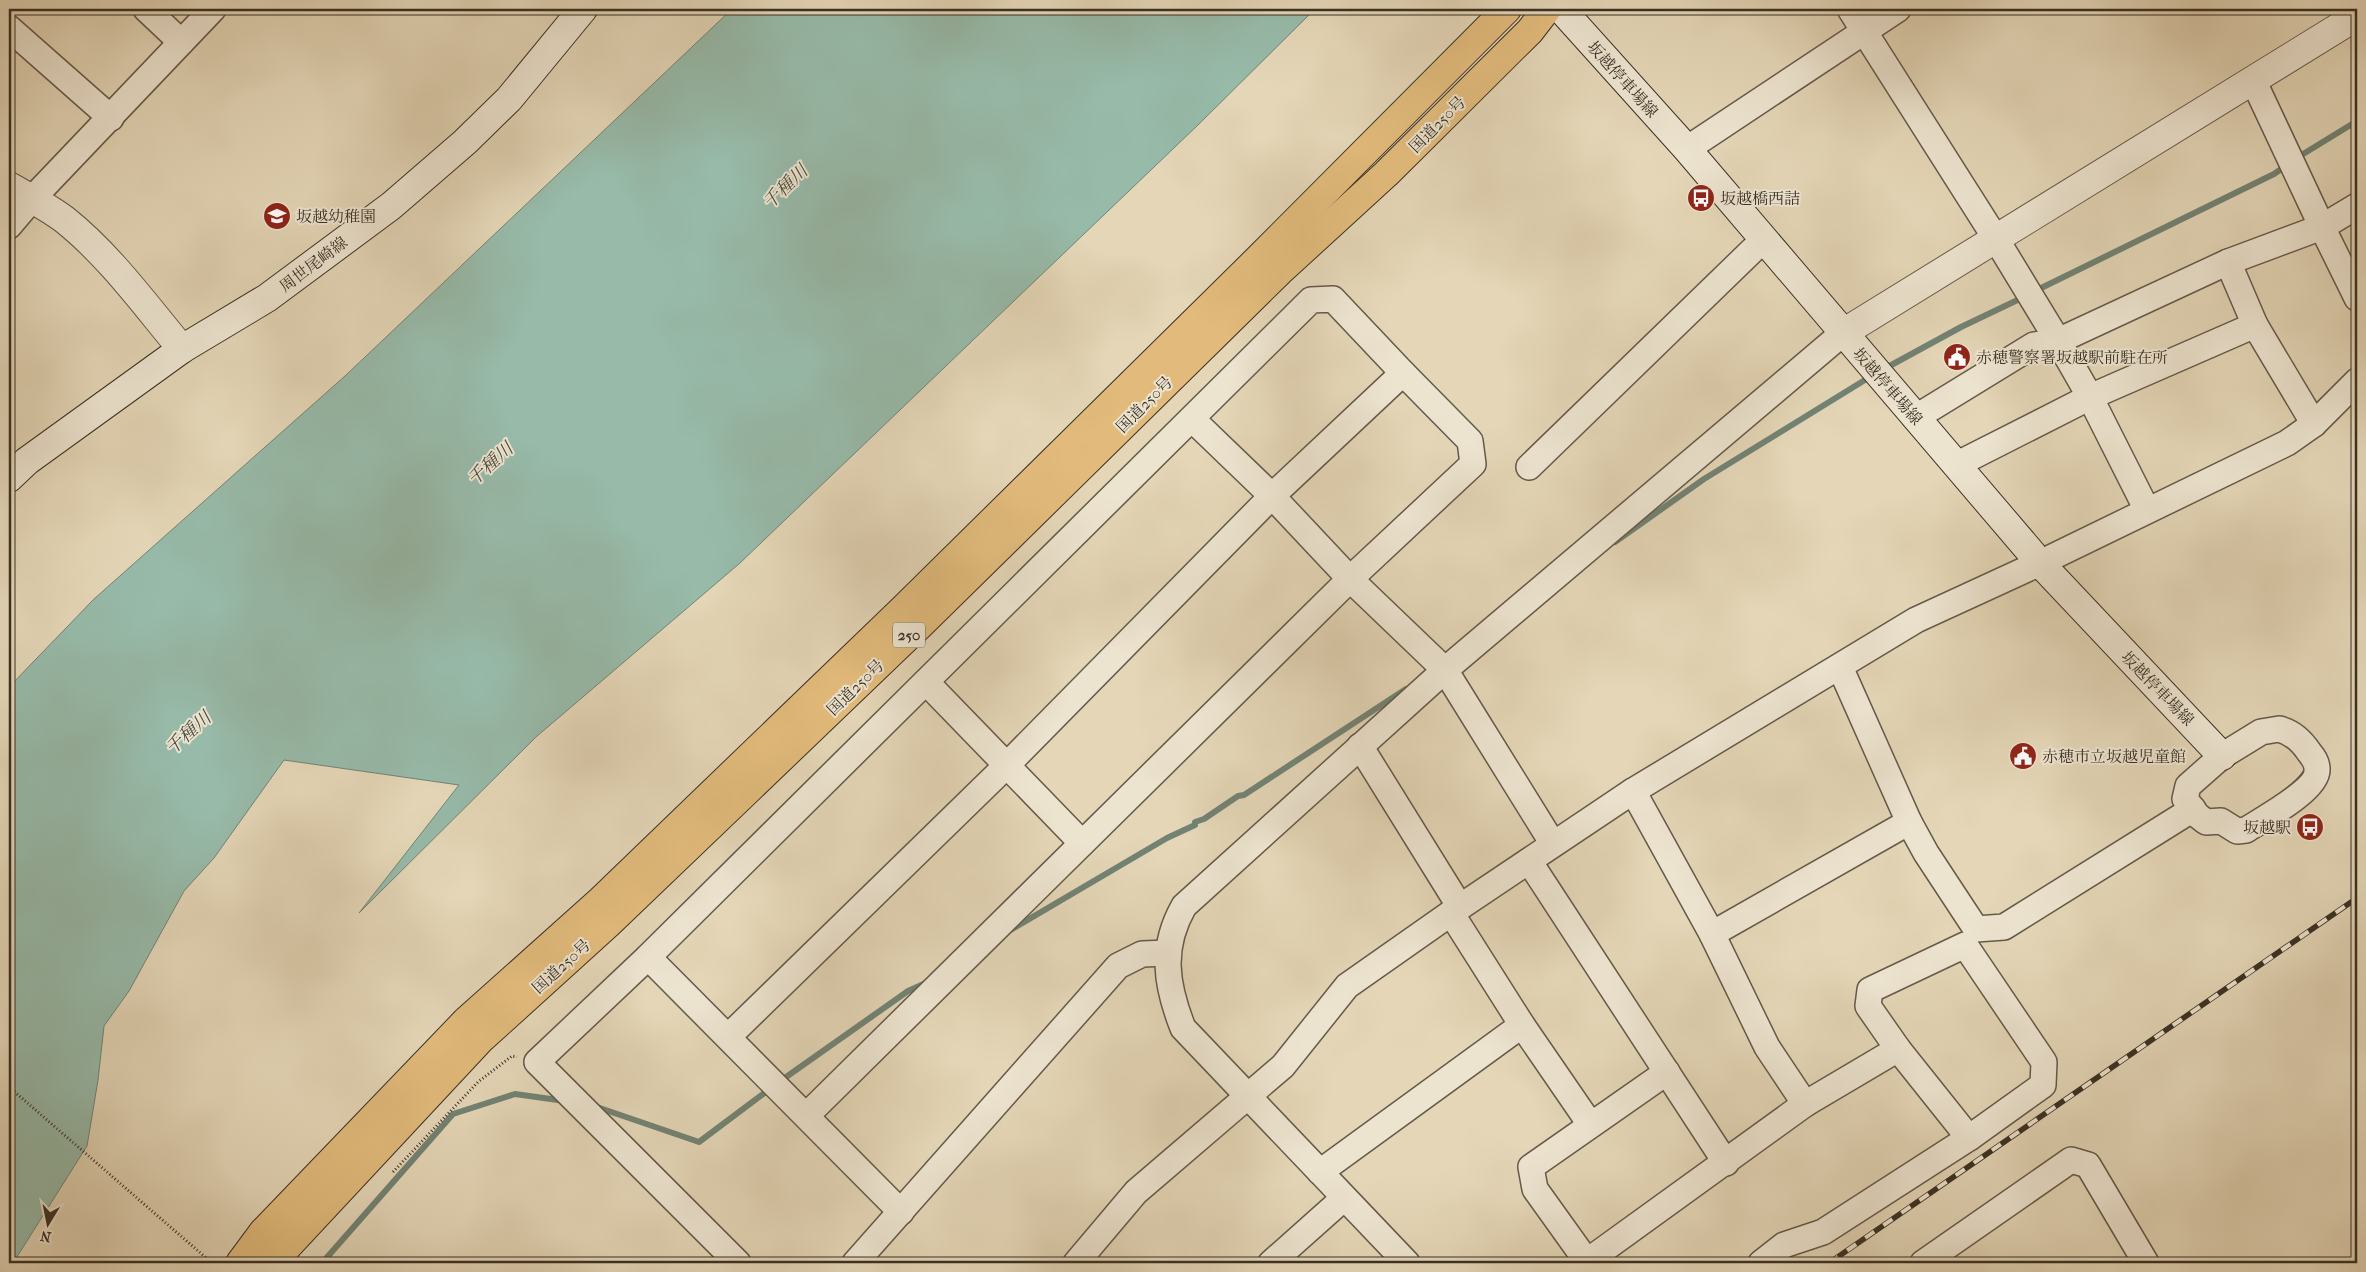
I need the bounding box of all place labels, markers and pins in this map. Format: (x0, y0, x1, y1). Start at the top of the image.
bus stop icon: 坂越橋西詰 (1686, 183, 1716, 213)
place label: 坂越橋西詰 (1720, 189, 1800, 208)
school or university icon: 坂越幼稚園 (262, 201, 292, 231)
place label: 坂越幼稚園 (296, 207, 376, 226)
public building icon: 赤穂警察署坂越駅前駐在所 (1942, 342, 1972, 372)
place label: 赤穂警察署坂越駅前駐在所 (1976, 348, 2168, 367)
public building icon: 赤穂市立坂越児童館 (2008, 741, 2038, 771)
place label: 赤穂市立坂越児童館 (2042, 747, 2186, 766)
bus stop icon: 坂越駅 (2295, 812, 2325, 842)
place label: 坂越駅 (2243, 818, 2291, 837)

